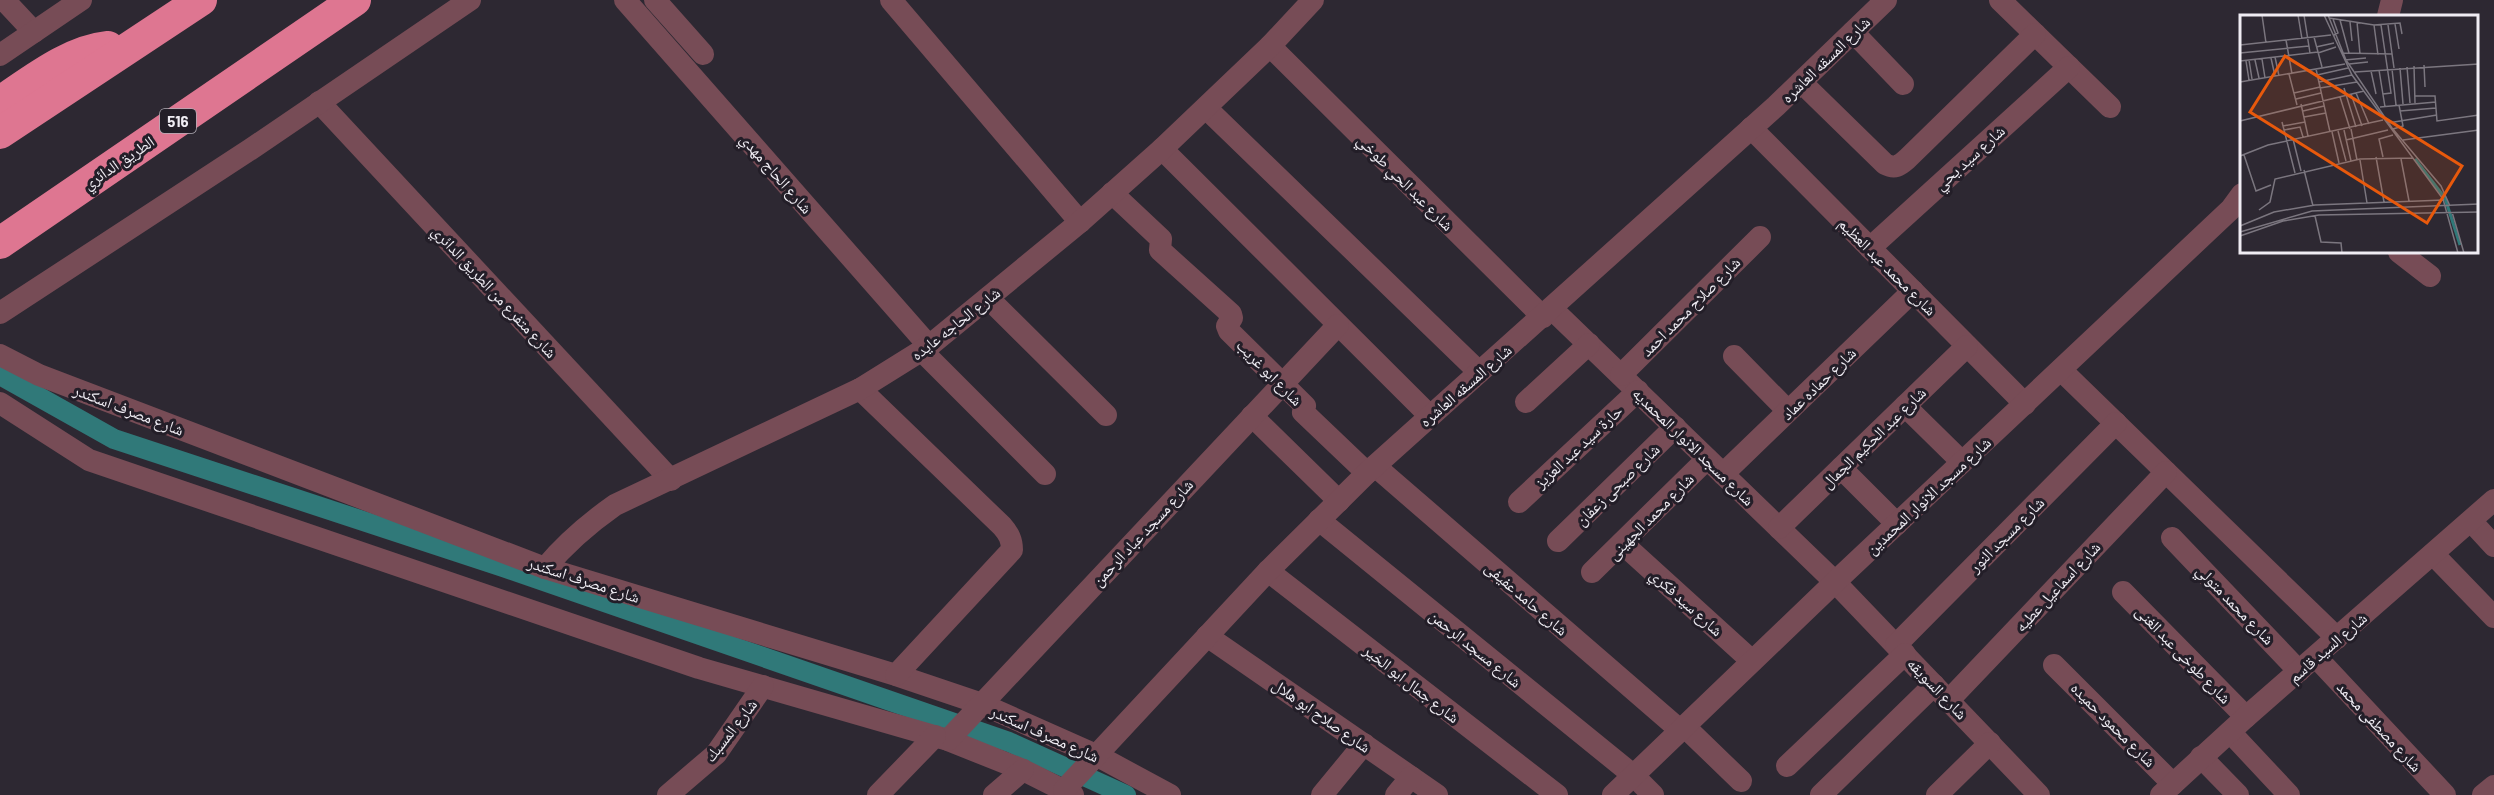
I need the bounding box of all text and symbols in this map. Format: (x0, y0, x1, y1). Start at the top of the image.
street label: شارع المسقه العاشره (1777, 12, 1875, 108)
inset map (2240, 15, 2479, 254)
road number: 516 (160, 109, 196, 133)
street label: شارع سيد يحي (1930, 121, 2011, 196)
street label: شارع الحاج مهدي (734, 129, 817, 220)
street label: شارع عبد الحي طوخي (1351, 130, 1458, 237)
street label: الطريق الدائري (79, 131, 160, 196)
street label: شارع محمد عبد العظيم (1834, 213, 1941, 320)
street label: شارع متفرع من الطريق الدائري (426, 221, 561, 364)
street label: شارع صلاح محمد احمد (1636, 252, 1745, 361)
street label: شارع الحاجه عايده (907, 282, 1005, 365)
street label: شارع ابو غريب (1232, 335, 1307, 410)
street label: شارع المسقه العاشره (1415, 340, 1516, 432)
street label: شارع حماده عماد (1777, 343, 1861, 425)
street label: شارع مصرف اسكندر (69, 379, 187, 441)
street label: شارع عبد الحكيم الجمال (1817, 382, 1931, 493)
street label: شارع مسجد الانوار المحمديه (1628, 383, 1759, 510)
street label: حارة سيد عبد العزيز (1529, 401, 1626, 493)
street label: شارع مسجد الانوار المحمدين (1862, 432, 1996, 559)
street label: شارع صبحى زعفان (1571, 439, 1664, 530)
street label: شارع محمد الجهينى (1603, 469, 1699, 565)
street label: شارع مسجد عباد الرحمن (1088, 475, 1198, 591)
street label: شارع مسجد النور (1964, 492, 2049, 578)
street label: شارع اسماعيل عطيه (2010, 537, 2105, 636)
street label: شارع مصرف اسكندر (524, 552, 642, 608)
street label: شارع حامد عفيفى (1481, 557, 1572, 641)
street label: شارع محمد متولي (2190, 560, 2279, 651)
street label: شارع سيد فكري (1644, 564, 1727, 643)
street label: شارع طوخى عبد الغنى (2131, 601, 2236, 708)
street label: شارع مسجد الرحمن (1425, 605, 1526, 692)
street label: شارع السيد قاسم (2284, 608, 2371, 688)
street label: شارع جمال ابو الخير (1358, 639, 1464, 728)
street label: شارع السويقه (1903, 653, 1972, 724)
street label: شارع صلاح ابو هلال (1268, 674, 1375, 758)
street label: شارع مصطفى محمد (2332, 677, 2426, 776)
street label: شارع محمود حميده (2066, 678, 2160, 772)
street label: شارع المسبك (700, 695, 762, 766)
street label: شارع مصرف اسكندر (986, 700, 1102, 767)

